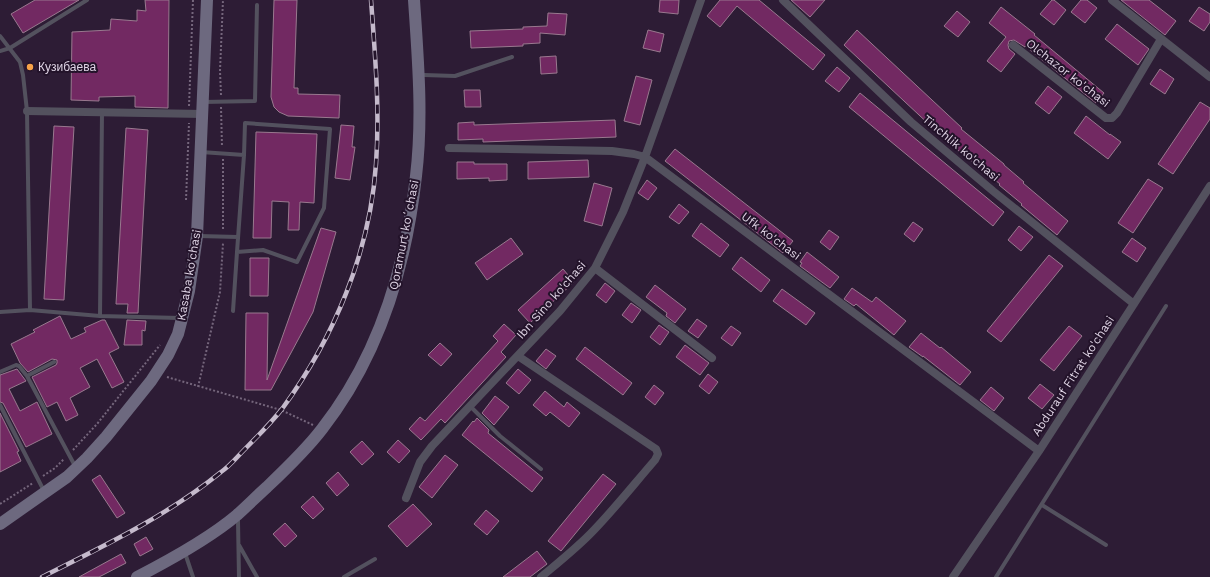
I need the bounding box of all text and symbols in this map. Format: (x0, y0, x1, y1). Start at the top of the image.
street label: Olchazor ko'chasi (1023, 36, 1113, 110)
place label: Кузибаева (38, 60, 96, 74)
marker: Кузибаева (25, 62, 35, 72)
street label: Tinchlik ko'chasi (920, 112, 1002, 184)
street label: Qoramurt koʻchasi (386, 179, 422, 291)
street label: Ufk ko'chasi (739, 209, 803, 263)
street label: Kasaba ko'chasi (174, 228, 204, 322)
street label: Ibn Sino ko'chasi (513, 258, 589, 342)
street label: Abdurauf Fitrat ko'chasi (1029, 313, 1117, 439)

